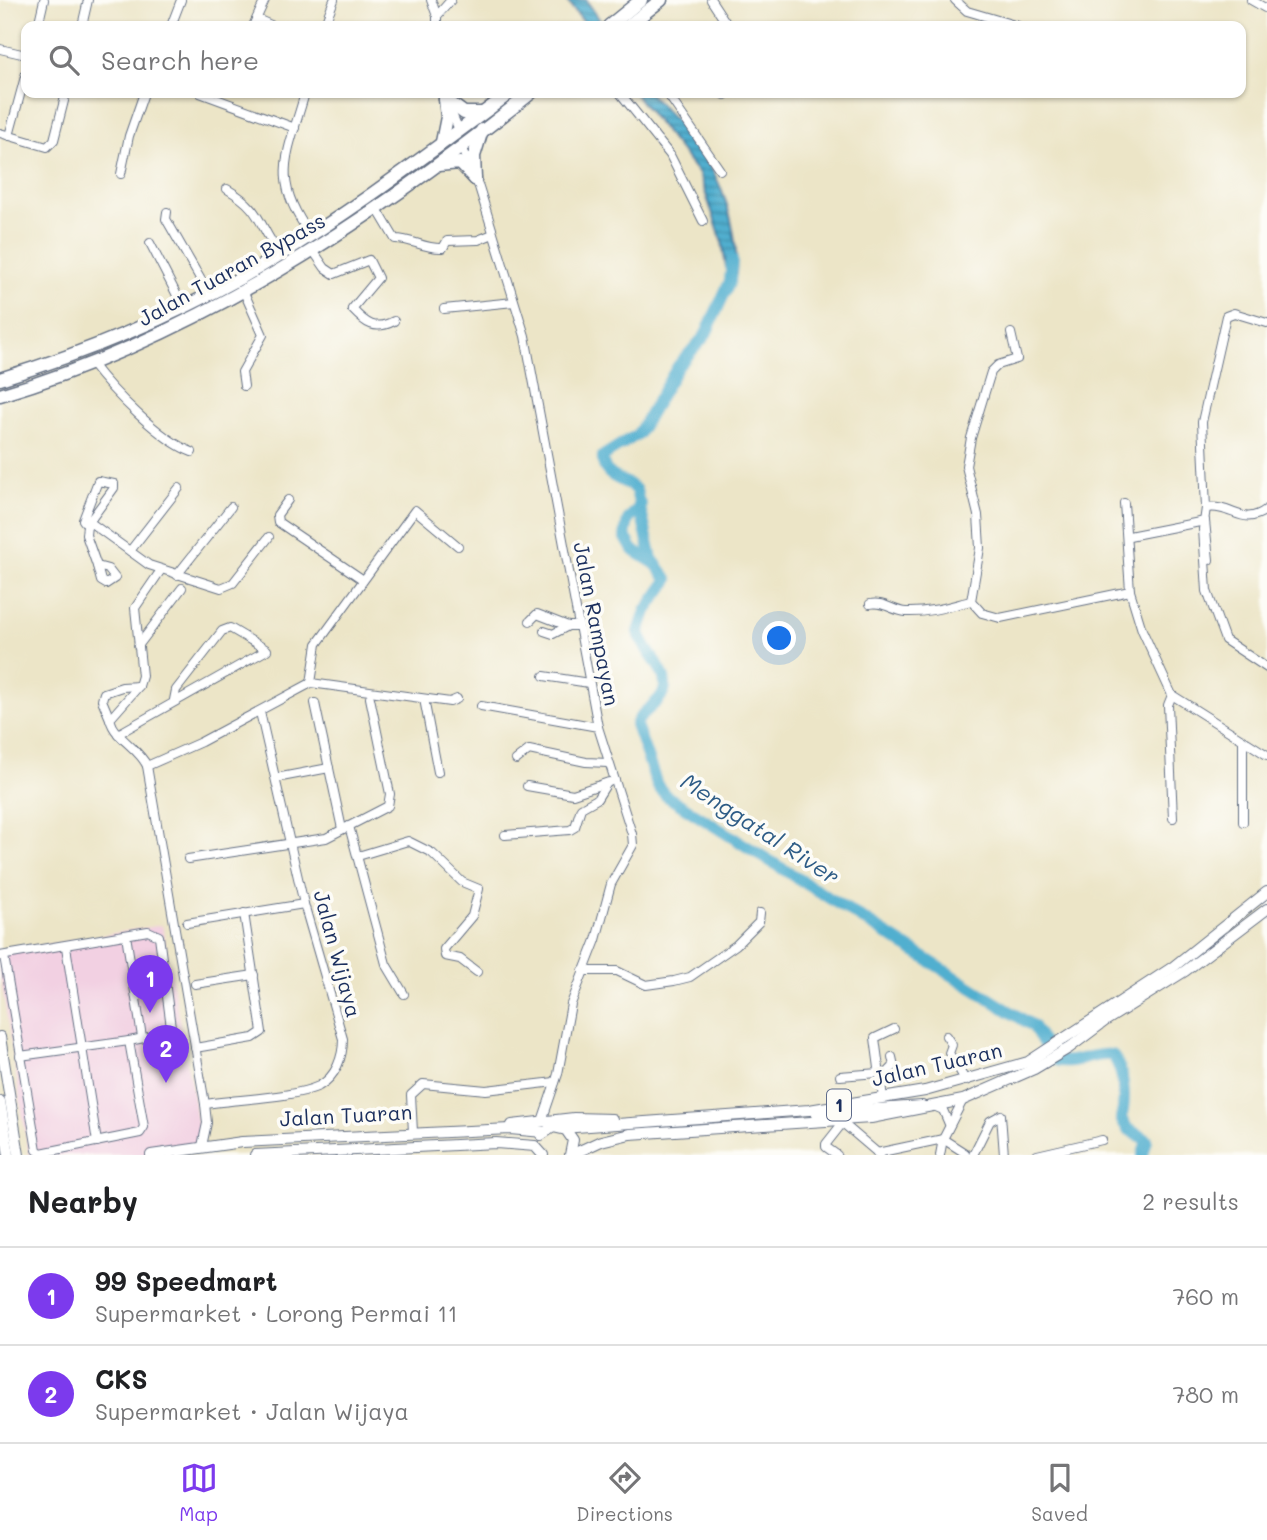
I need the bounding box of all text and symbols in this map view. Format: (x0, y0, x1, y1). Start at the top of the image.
search box (21, 21, 1246, 98)
icon: search (45, 41, 83, 79)
text: Search here (101, 43, 259, 77)
street label: Jalan Tuaran Bypass (133, 206, 330, 331)
street label: Jalan Rampayan (568, 540, 627, 708)
your location (762, 621, 796, 655)
water label: Menggatal River (675, 766, 846, 891)
street label: Jalan Wijaya (309, 887, 368, 1020)
pin: 1 (127, 955, 173, 1013)
pin: 2 (143, 1025, 189, 1083)
street label: Jalan Tuaran (869, 1035, 1004, 1092)
road number: 1 (827, 1090, 851, 1120)
street label: Jalan Tuaran (279, 1098, 413, 1131)
text: Nearby (28, 1181, 138, 1221)
text: 2 results (1142, 1186, 1239, 1216)
text: 99 Speedmart (95, 1264, 277, 1298)
text: 1 (46, 1281, 56, 1311)
text: 760 m (1172, 1281, 1239, 1311)
text: Supermarket · Lorong Permai 11 (95, 1298, 458, 1328)
text: CKS (95, 1362, 148, 1396)
text: 2 (45, 1379, 57, 1409)
text: 780 m (1172, 1379, 1239, 1409)
text: Supermarket · Jalan Wijaya (95, 1396, 409, 1426)
tab: Map (179, 1459, 218, 1526)
tab: Directions (576, 1459, 673, 1526)
tab: Saved (1031, 1459, 1088, 1526)

